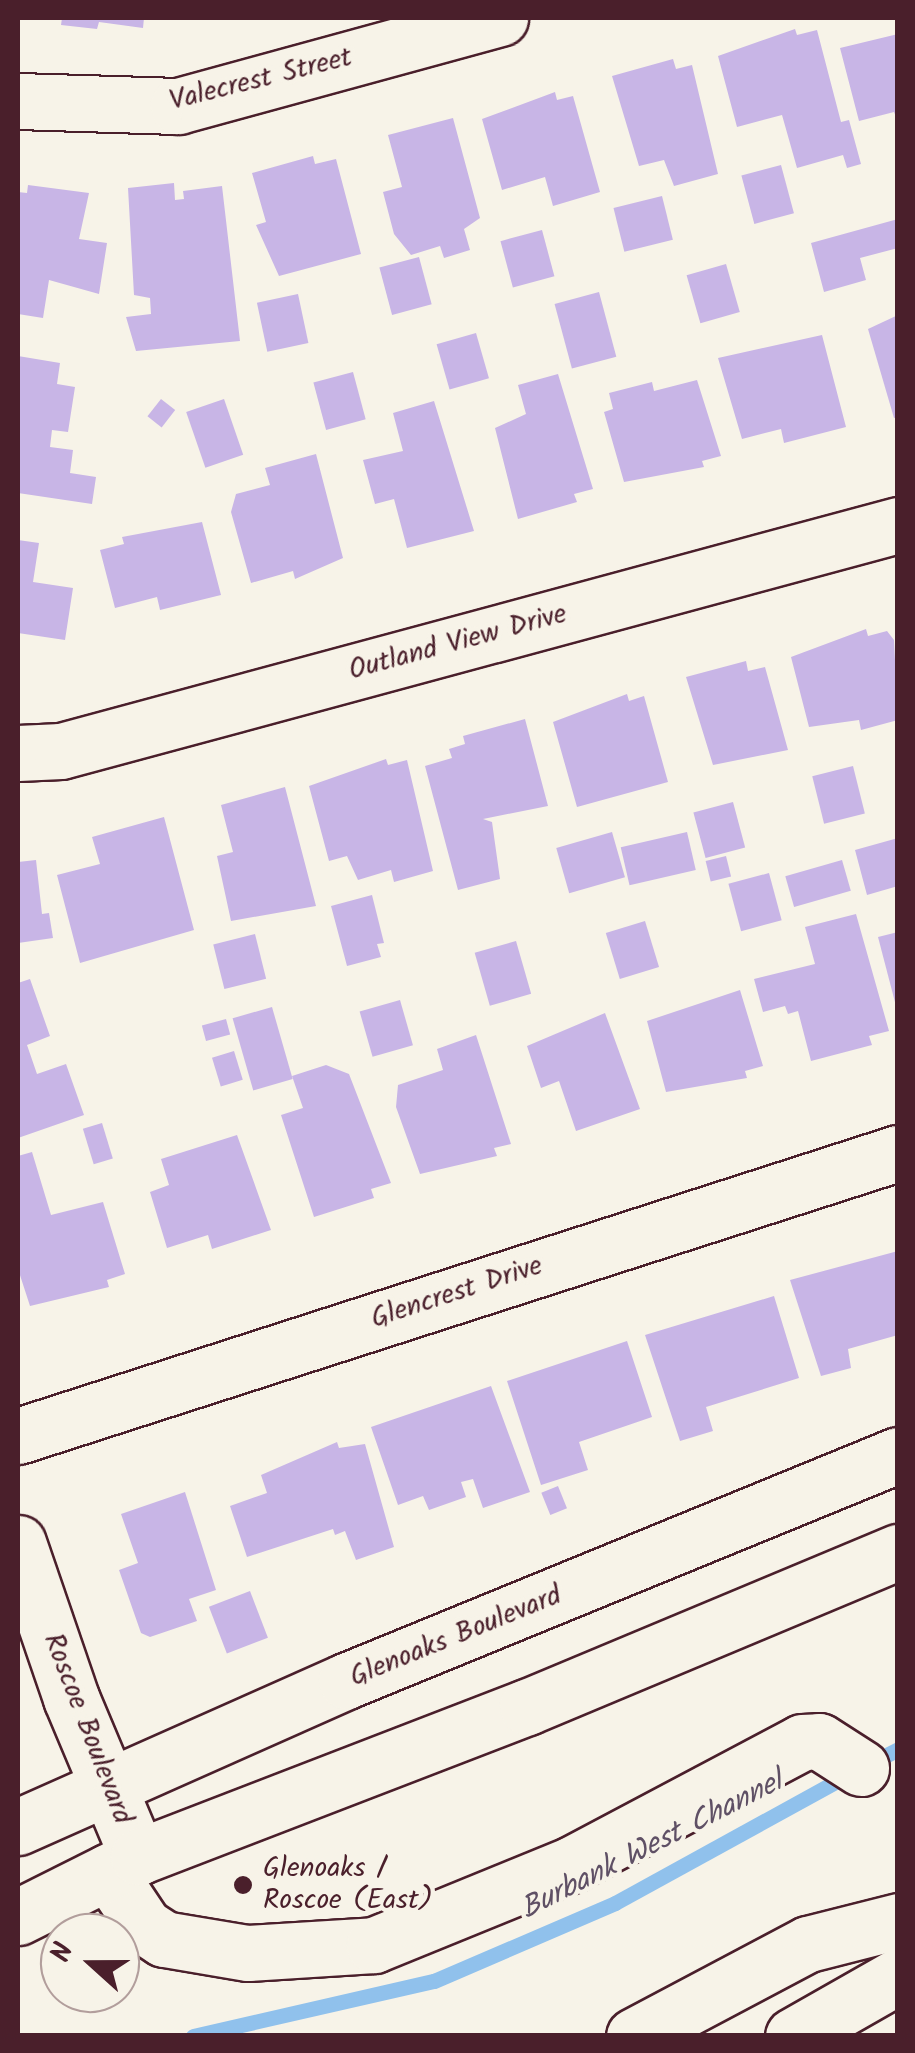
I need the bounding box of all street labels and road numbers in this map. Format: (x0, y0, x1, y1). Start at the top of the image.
street label: Valecrest Street (166, 41, 356, 119)
street label: Outland View Drive (345, 598, 571, 688)
street label: Glencrest Drive (367, 1249, 547, 1337)
street label: Glenoaks Boulevard (345, 1579, 567, 1695)
street label: Roscoe Boulevard (35, 1629, 139, 1829)

